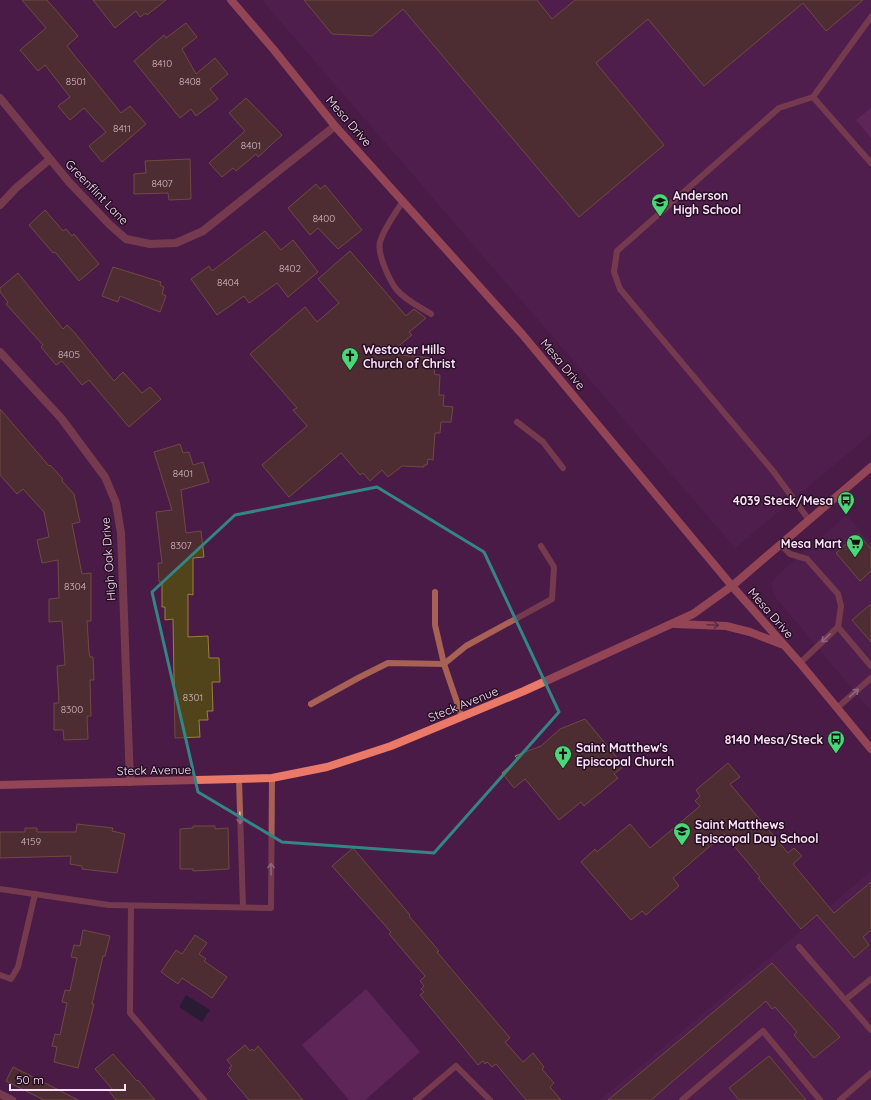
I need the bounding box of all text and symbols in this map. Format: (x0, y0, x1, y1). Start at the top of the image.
house number: 8410 (152, 57, 172, 70)
house number: 8501 (66, 75, 86, 88)
house number: 8408 (179, 75, 201, 88)
street label: Mesa Drive (323, 93, 375, 149)
house number: 8411 (113, 122, 131, 135)
house number: 8401 (241, 139, 261, 152)
street label: Greenflint Lane (62, 156, 132, 228)
house number: 8407 (151, 177, 173, 190)
place label: Anderson High School (673, 188, 741, 217)
school or university icon: Anderson High School (650, 192, 670, 217)
house number: 8400 (313, 212, 335, 225)
house number: 8402 (279, 262, 302, 275)
house number: 8404 (217, 276, 239, 289)
street label: Mesa Drive (537, 335, 589, 393)
place label: Westover Hills Church of Christ (363, 342, 456, 371)
church icon: Westover Hills Church of Christ (340, 346, 360, 371)
house number: 8405 (58, 348, 80, 361)
house number: 8401 (173, 467, 193, 480)
bus stop icon: 4039 Steck/Mesa (836, 490, 856, 515)
place label: 4039 Steck/Mesa (733, 493, 833, 508)
street label: High Oak Drive (98, 516, 118, 601)
supermarket icon: Mesa Mart (845, 533, 865, 558)
place label: Mesa Mart (781, 536, 842, 551)
house number: 8307 (170, 539, 192, 552)
house number: 8304 (64, 580, 86, 593)
street label: Mesa Drive (745, 585, 797, 641)
one-way arrow (706, 621, 719, 628)
one-way arrow (822, 633, 832, 642)
street label: Steck Avenue (426, 683, 501, 725)
one-way arrow (849, 688, 859, 698)
house number: 8301 (183, 691, 203, 704)
house number: 8300 (61, 703, 83, 716)
bus stop icon: 8140 Mesa/Steck (826, 729, 846, 754)
place label: 8140 Mesa/Steck (725, 732, 823, 747)
place label: Saint Matthew's Episcopal Church (576, 740, 674, 769)
church icon: Saint Matthew's Episcopal Church (553, 744, 573, 769)
street label: Steck Avenue (117, 762, 192, 778)
one-way arrow (236, 811, 244, 824)
place label: Saint Matthews Episcopal Day School (695, 817, 819, 846)
school or university icon: Saint Matthews Episcopal Day School (672, 821, 692, 846)
house number: 4159 (21, 835, 41, 848)
one-way arrow (267, 863, 275, 876)
scale bar (10, 1066, 125, 1092)
text: 50 m (16, 1072, 44, 1087)

